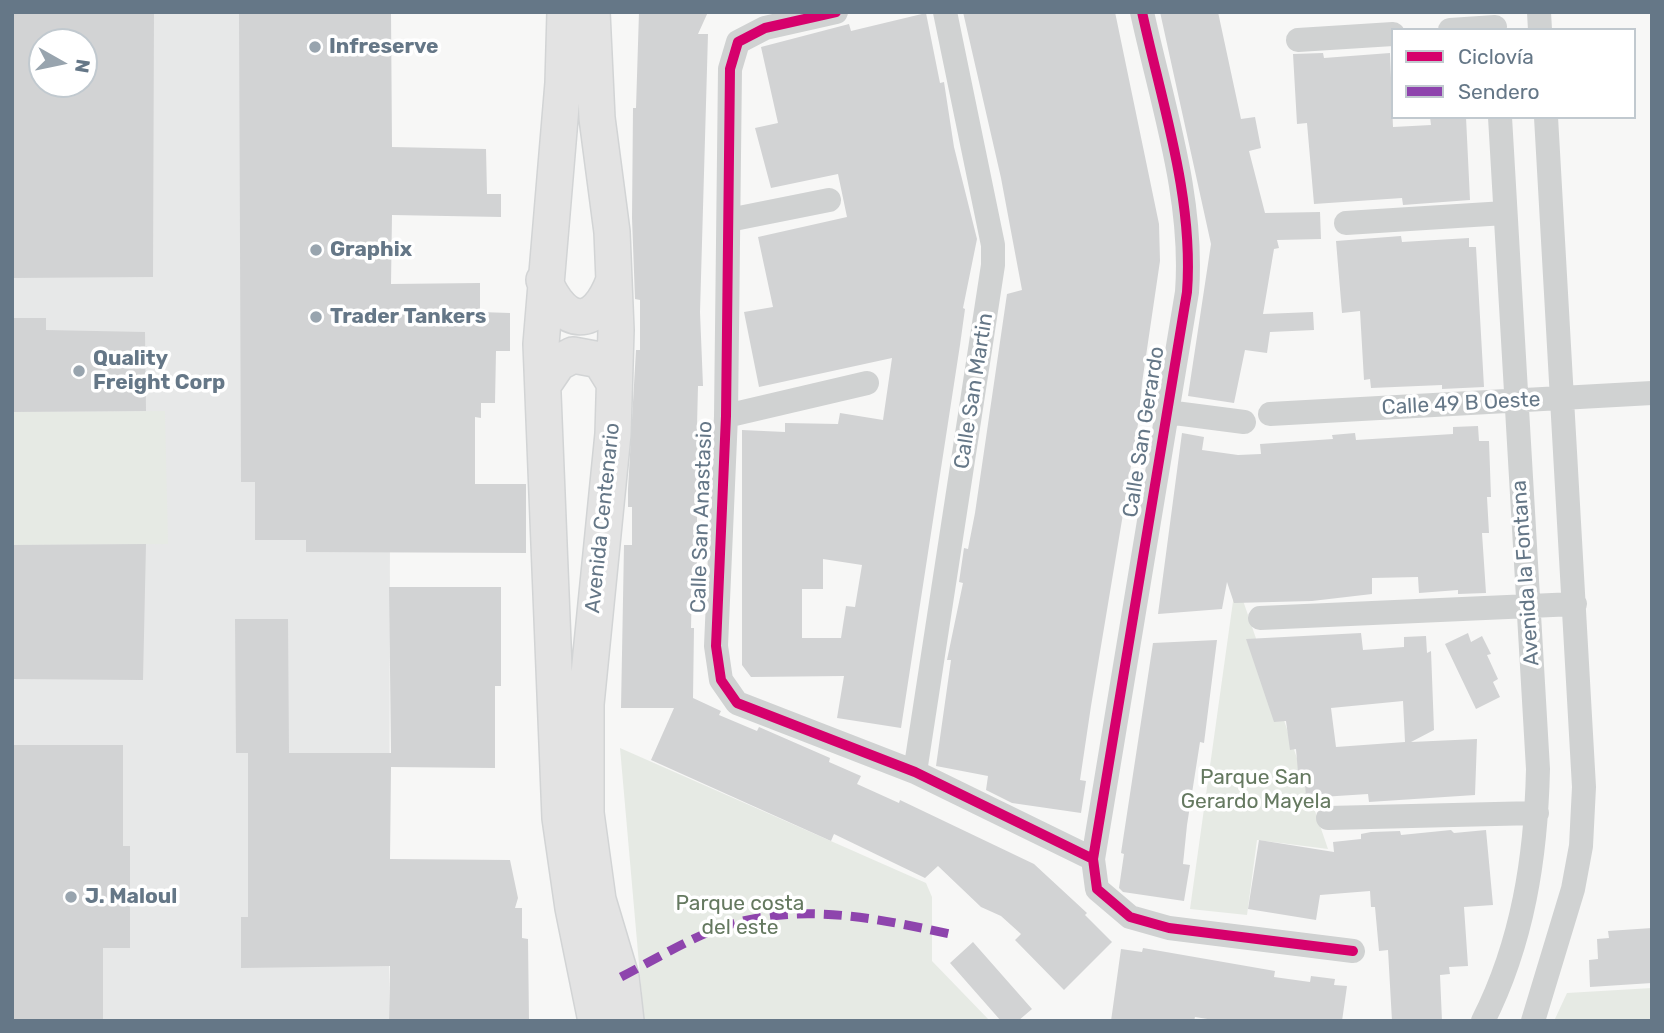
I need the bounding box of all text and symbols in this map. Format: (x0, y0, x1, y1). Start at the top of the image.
north arrow (28, 28, 98, 98)
legend (1391, 28, 1636, 119)
place label: Infreserve (329, 34, 439, 60)
marker: Infreserve (307, 39, 323, 55)
text: Ciclovía (1458, 44, 1534, 69)
text: N (70, 57, 95, 75)
text: Sendero (1458, 79, 1540, 104)
place label: Graphix (330, 237, 412, 263)
marker: Graphix (308, 242, 324, 258)
place label: Trader Tankers (330, 304, 486, 330)
marker: Trader Tankers (308, 309, 324, 325)
street label: Calle San Martin (949, 311, 999, 471)
street label: Calle San Gerardo (1118, 345, 1170, 519)
place label: Quality Freight Corp (93, 346, 225, 396)
marker: Quality Freight Corp (71, 363, 87, 379)
street label: Calle 49 B Oeste (1381, 387, 1541, 421)
street label: Calle San Anastasio (686, 421, 718, 613)
street label: Avenida Centenario (580, 422, 626, 614)
street label: Avenida la Fontana (1507, 479, 1545, 667)
park label: Parque San Gerardo Mayela (1181, 765, 1331, 815)
place label: J. Maloul (85, 884, 177, 910)
marker: J. Maloul (63, 889, 79, 905)
park label: Parque costa del este (676, 891, 804, 941)

